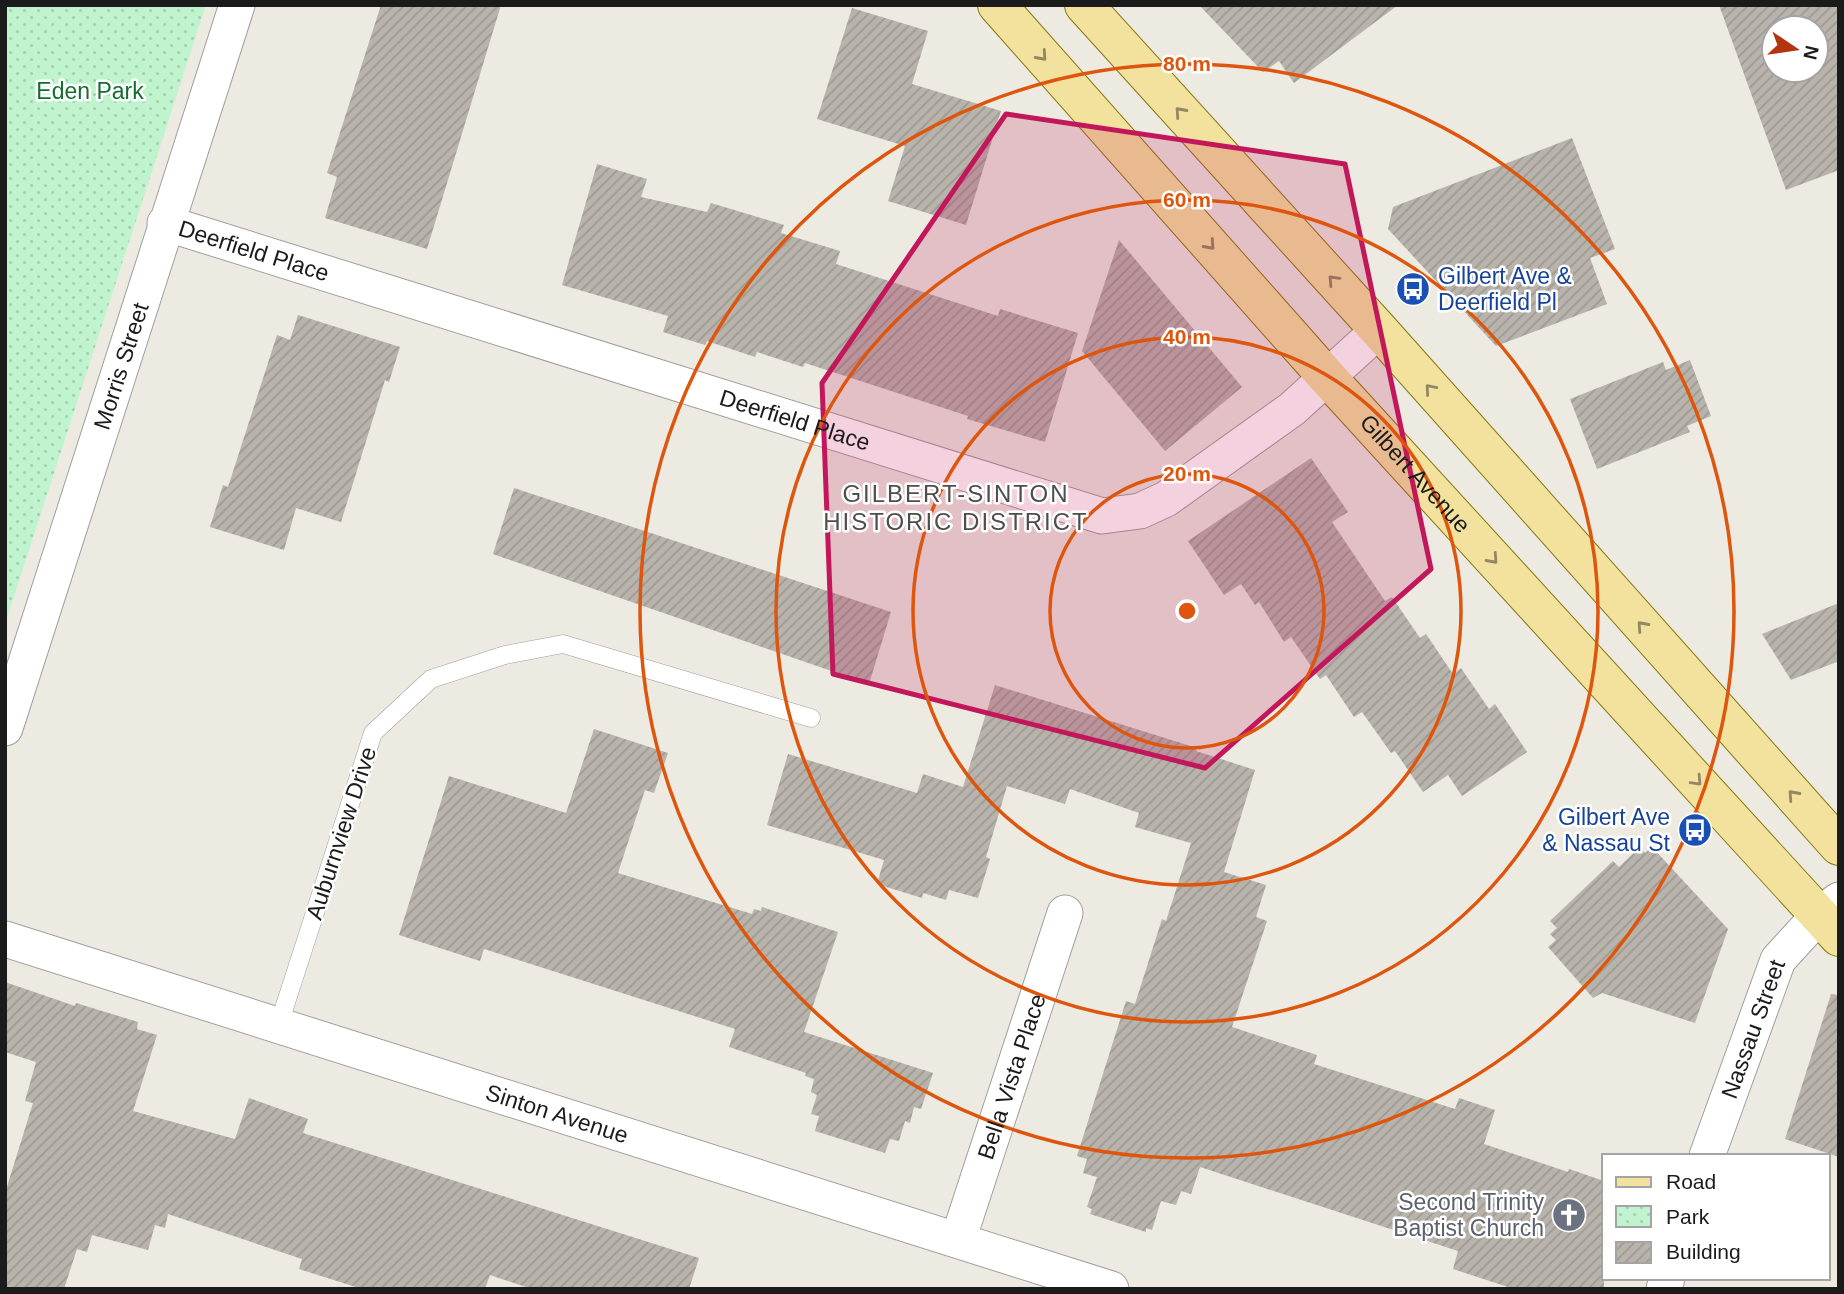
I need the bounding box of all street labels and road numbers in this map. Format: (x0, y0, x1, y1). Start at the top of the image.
street label: Deerfield Place (175, 215, 332, 286)
street label: Morris Street (89, 299, 154, 433)
street label: Deerfield Place (717, 384, 873, 456)
street label: Gilbert Avenue (1355, 409, 1476, 538)
street label: Auburnview Drive (301, 743, 381, 923)
street label: Nassau Street (1716, 956, 1790, 1102)
street label: Bella Vista Place (972, 991, 1051, 1162)
street label: Sinton Avenue (483, 1079, 631, 1148)

